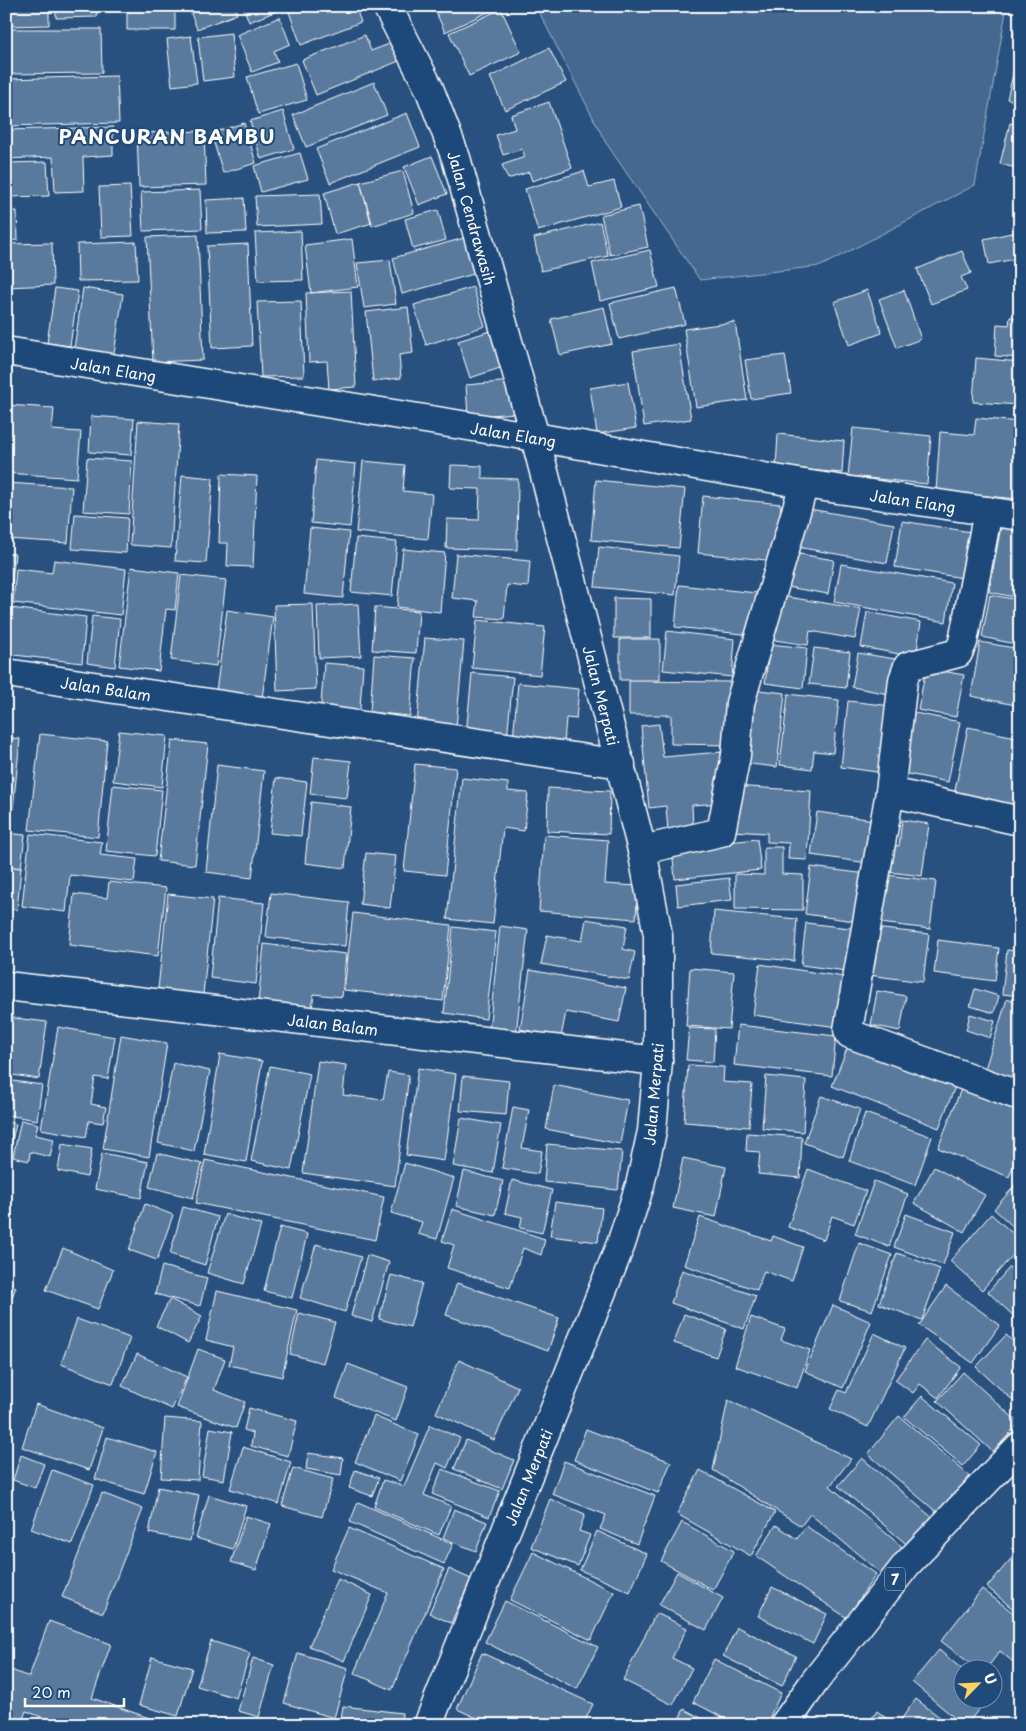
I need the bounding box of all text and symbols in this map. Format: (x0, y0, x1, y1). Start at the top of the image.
district label: PANCURAN BAMBU (58, 121, 276, 151)
street label: Jalan Cendrawasih (443, 147, 503, 287)
street label: Jalan Elang (69, 350, 158, 387)
street label: Jalan Elang (469, 415, 558, 452)
street label: Jalan Elang (868, 482, 957, 518)
street label: Jalan Merpati (578, 643, 626, 748)
street label: Jalan Balam (59, 670, 153, 706)
street label: Jalan Balam (286, 1007, 380, 1040)
street label: Jalan Merpati (637, 1042, 669, 1146)
street label: Jalan Merpati (498, 1425, 558, 1529)
road number: 7 (885, 1568, 905, 1590)
north arrow (954, 1658, 1004, 1708)
text: U (979, 1669, 1002, 1688)
scale bar (25, 1676, 124, 1708)
text: 20 m (32, 1680, 71, 1703)

